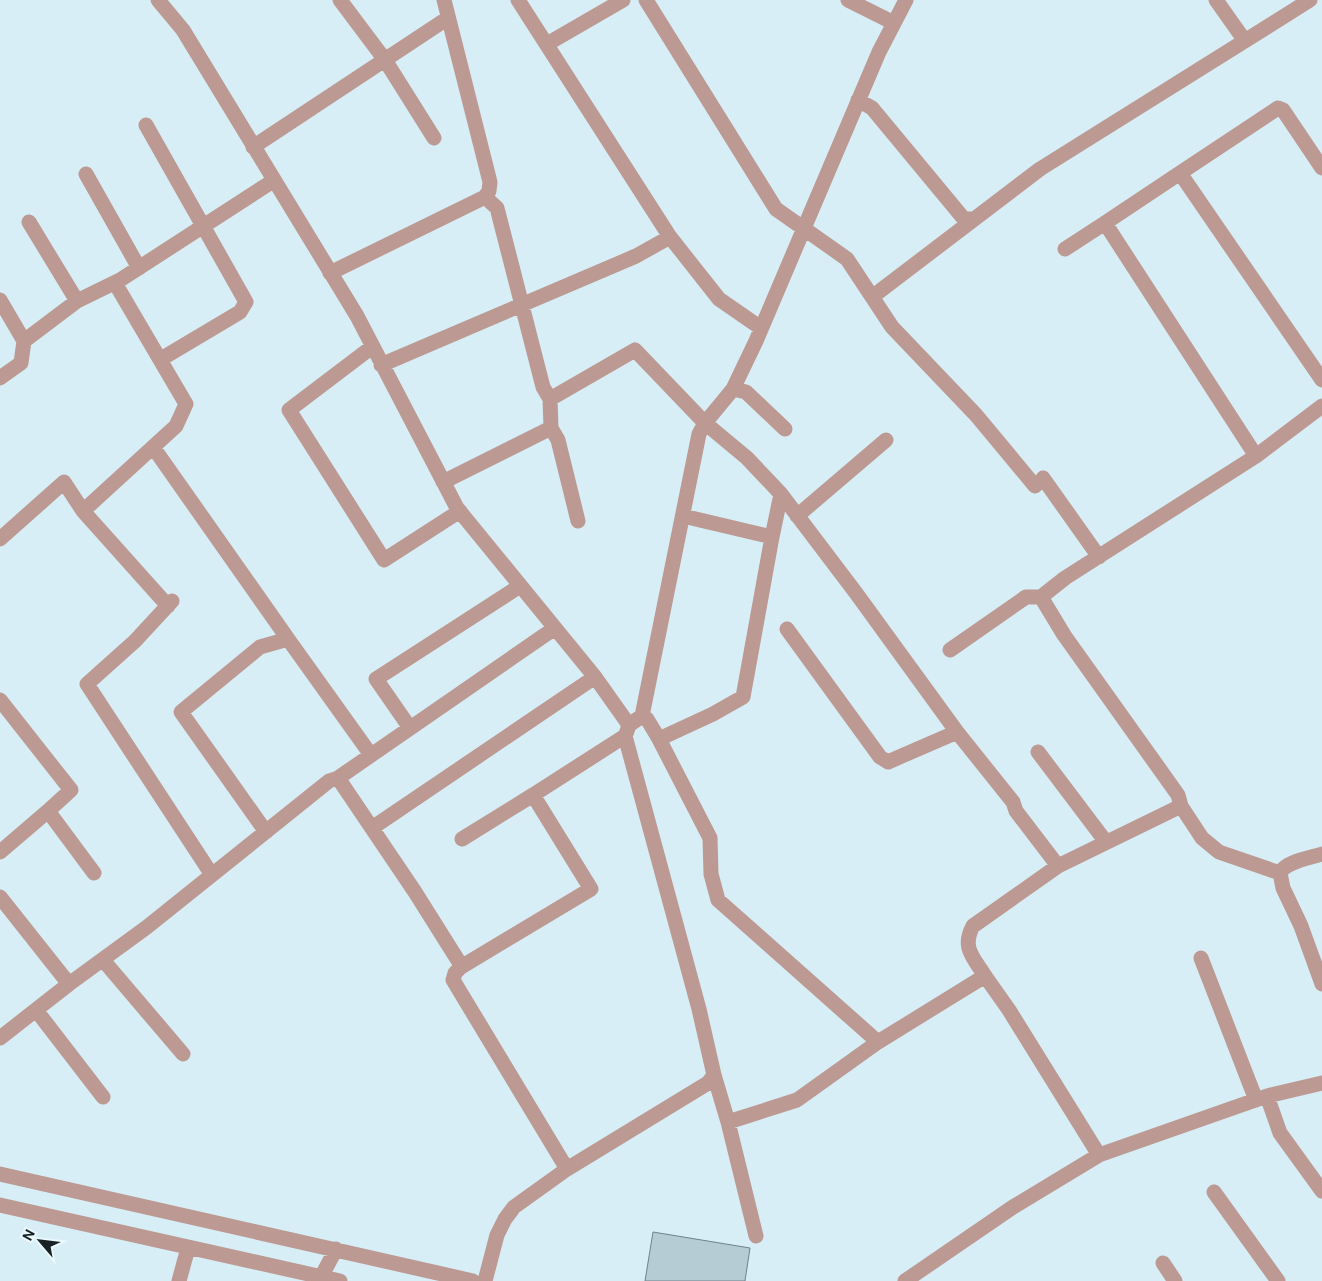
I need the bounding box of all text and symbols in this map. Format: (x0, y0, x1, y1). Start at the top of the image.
north arrow (15, 1216, 65, 1266)
text: N (18, 1226, 39, 1244)

